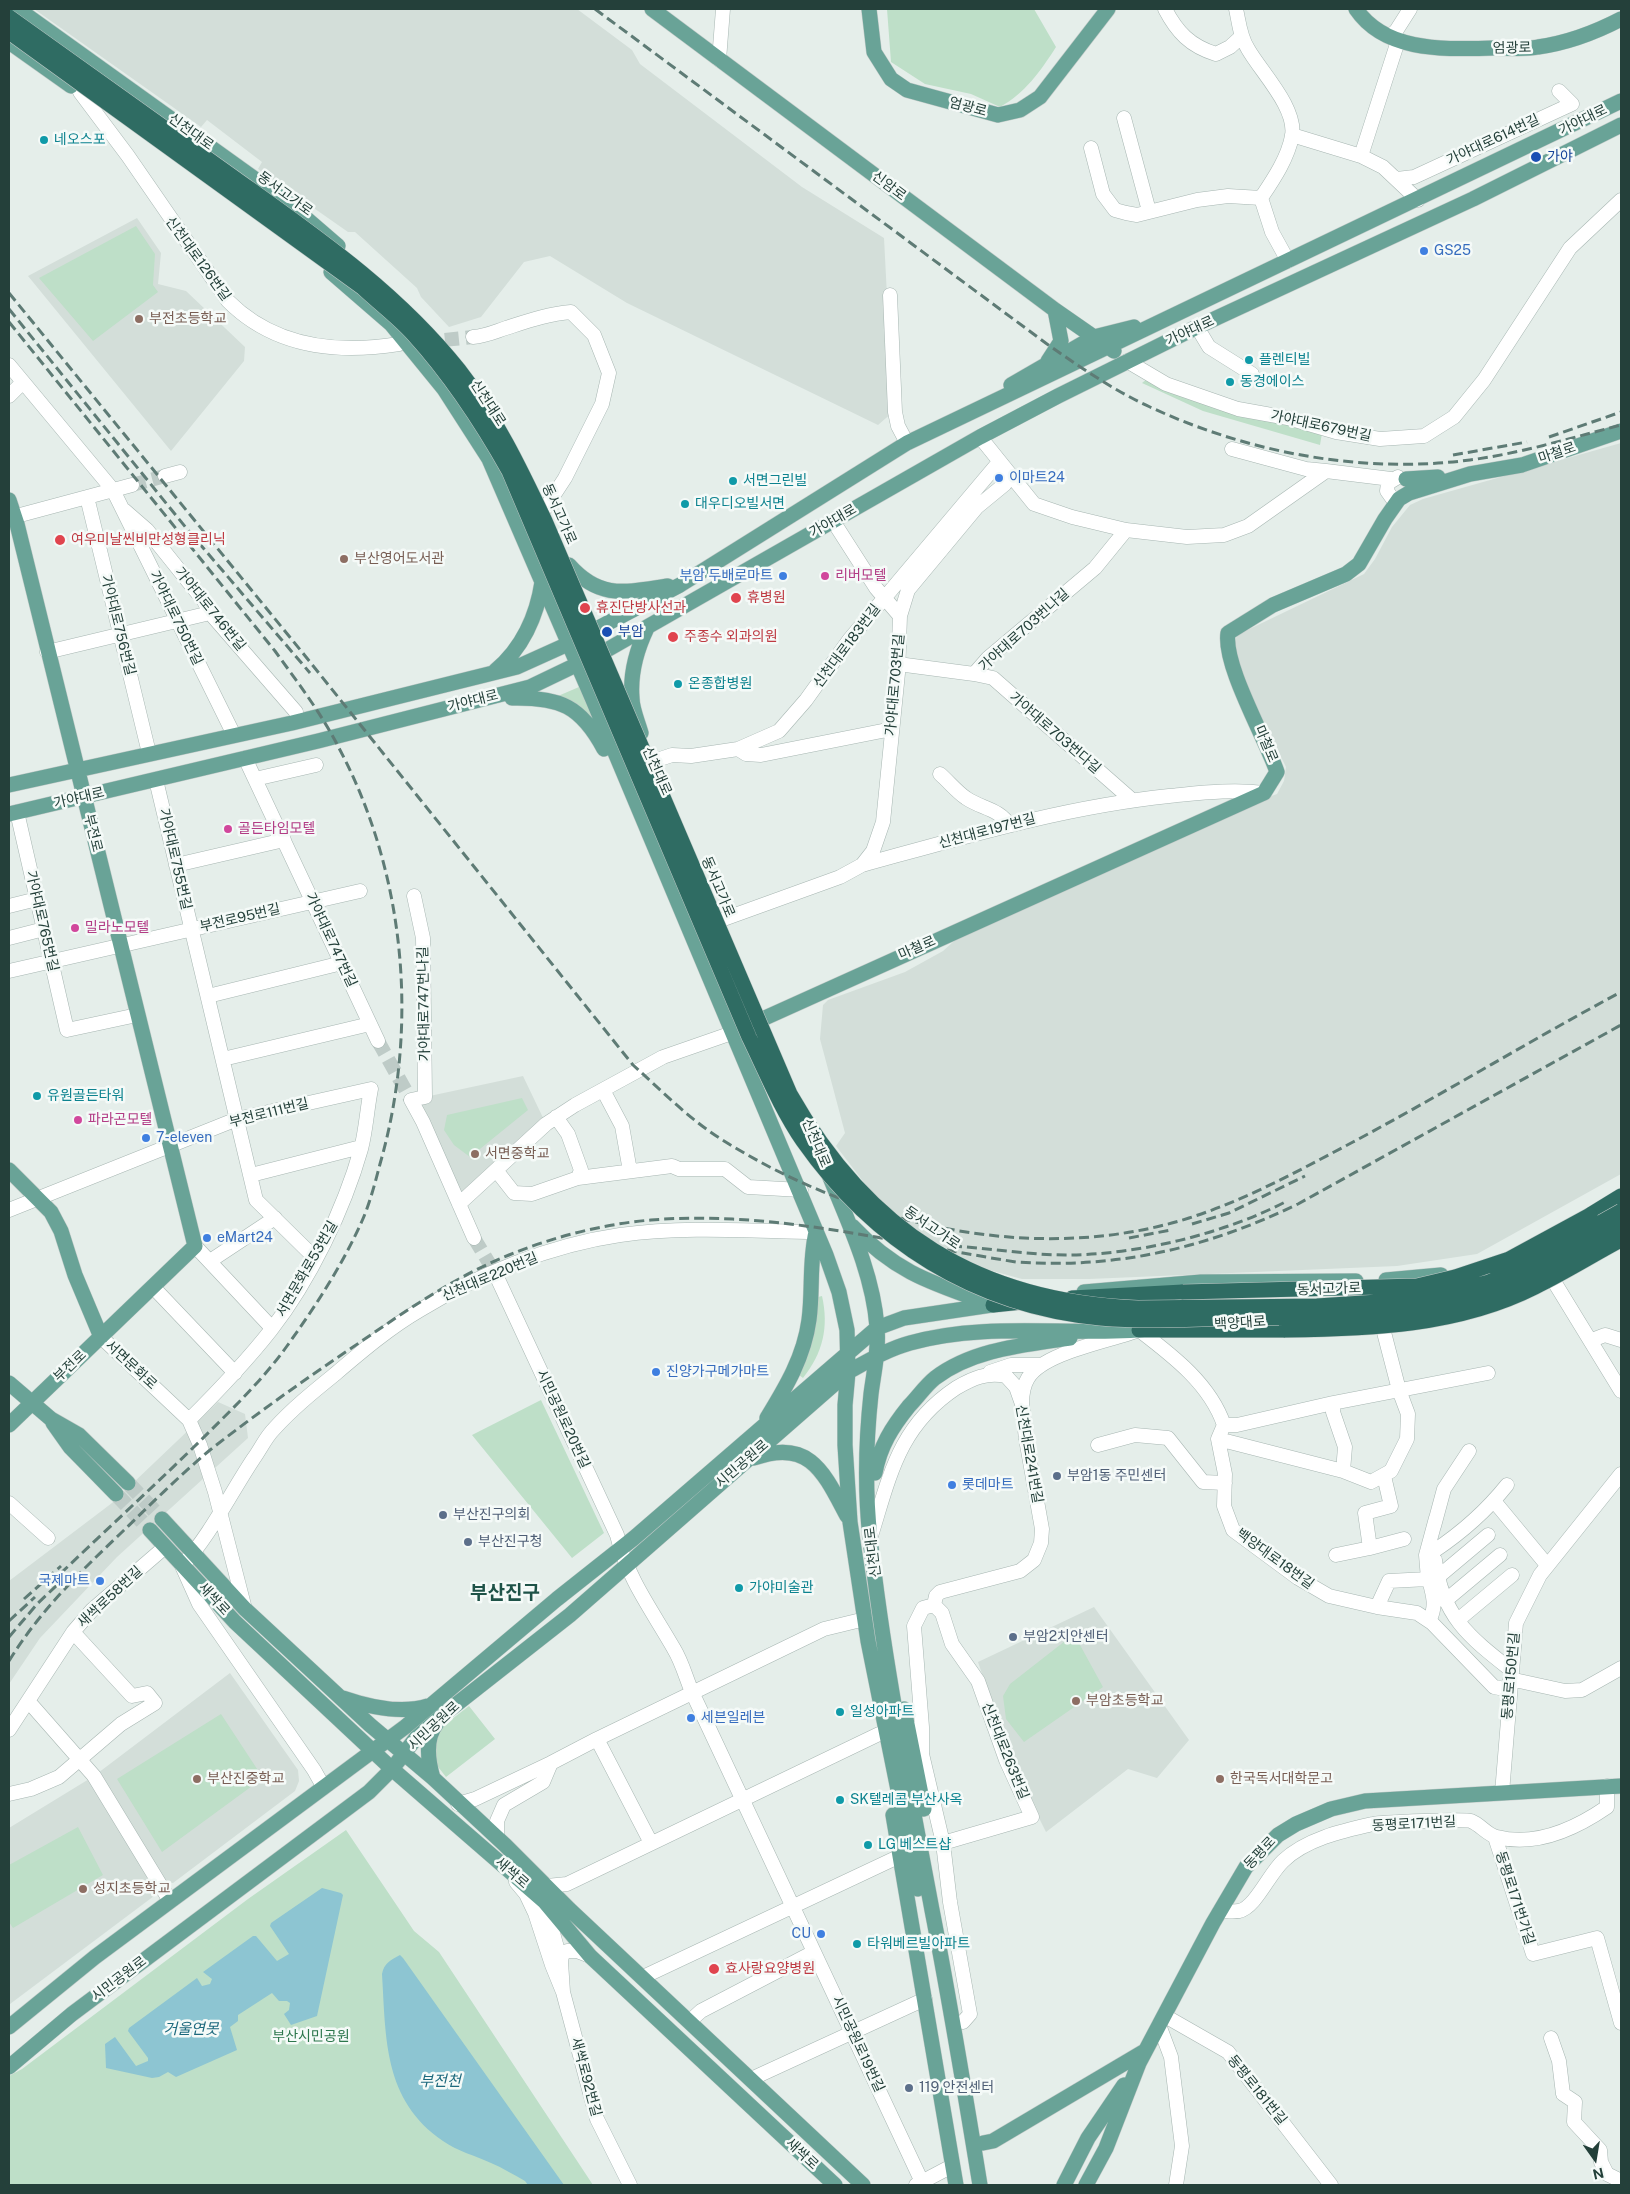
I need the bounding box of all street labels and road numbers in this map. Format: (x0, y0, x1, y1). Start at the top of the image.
street label: 엄광로 (1493, 39, 1531, 57)
street label: 엄광로 (947, 94, 989, 120)
street label: 가야대로 (1556, 101, 1610, 139)
street label: 신천대로 (165, 110, 217, 154)
street label: 가야대로614번길 (1444, 111, 1542, 169)
street label: 동서고가로 (254, 168, 316, 220)
street label: 신암로 (869, 168, 909, 204)
street label: 신천대로126번길 (162, 214, 234, 304)
street label: 가야대로 (1163, 313, 1217, 349)
street label: 신천대로 (467, 377, 509, 429)
street label: 가야대로679번길 (1269, 407, 1373, 445)
street label: 마철로 (1536, 439, 1578, 467)
street label: 동서고가로 (538, 481, 580, 547)
street label: 가야대로 (806, 501, 860, 541)
street label: 가야대로746번길 (171, 564, 249, 654)
street label: 가야대로750번길 (146, 568, 206, 668)
street label: 가야대로756번길 (97, 573, 139, 677)
street label: 가야대로703번나길 (975, 585, 1073, 675)
street label: 신천대로183번길 (810, 601, 884, 691)
street label: 가야대로703번길 (882, 633, 908, 737)
street label: 가야대로 (446, 687, 500, 715)
street label: 가야대로703번다길 (1006, 689, 1104, 777)
street label: 마철로 (1251, 723, 1281, 765)
street label: 신천대로 (639, 744, 675, 798)
street label: 가야대로 (52, 784, 106, 812)
street label: 가야대로755번길 (155, 807, 195, 911)
street label: 신천대로197번길 (937, 810, 1037, 852)
street label: 부전로 (80, 812, 106, 854)
street label: 동서고가로 (698, 854, 738, 920)
street label: 가야대로765번길 (22, 869, 62, 973)
street label: 가야대로747번길 (302, 890, 360, 990)
street label: 부전로95번길 (198, 901, 282, 935)
street label: 마철로 (896, 932, 938, 964)
street label: 가야대로747번나길 (415, 946, 433, 1062)
street label: 부전로111번길 (227, 1095, 311, 1131)
street label: 신천대로 (798, 1116, 834, 1170)
street label: 동서고가로 (901, 1203, 963, 1253)
street label: 서면문화로53번길 (273, 1218, 341, 1320)
street label: 신천대로220번길 (440, 1249, 540, 1305)
street label: 동서고가로 (1297, 1279, 1361, 1299)
street label: 백양대로 (1214, 1313, 1266, 1333)
street label: 서면문화로 (102, 1337, 160, 1393)
street label: 부전로 (50, 1347, 90, 1385)
street label: 시민공원로20번길 (533, 1367, 593, 1471)
street label: 신천대로241번길 (1012, 1403, 1046, 1505)
street label: 시민공원로 (712, 1437, 772, 1491)
street label: 신천대로 (862, 1525, 884, 1579)
street label: 백양대로18번길 (1233, 1525, 1317, 1593)
street label: 새싹로58번길 (74, 1563, 146, 1631)
street label: 새싹로 (195, 1579, 233, 1619)
street label: 동평로150번길 (1499, 1632, 1523, 1720)
street label: 시민공원로 (405, 1698, 463, 1754)
street label: 신천대로263번길 (978, 1700, 1032, 1802)
street label: 동평로171번길 (1371, 1813, 1457, 1835)
street label: 동평로 (1241, 1833, 1279, 1873)
street label: 동평로171번가길 (1492, 1849, 1538, 1947)
street label: 새싹로 (492, 1854, 532, 1892)
street label: 시민공원로 (88, 1953, 150, 2005)
street label: 시민공원로19번길 (828, 1993, 888, 2095)
street label: 새싹로92번길 (567, 2035, 605, 2119)
street label: 동평로181번길 (1224, 2052, 1290, 2128)
street label: 새싹로 (782, 2135, 822, 2173)

